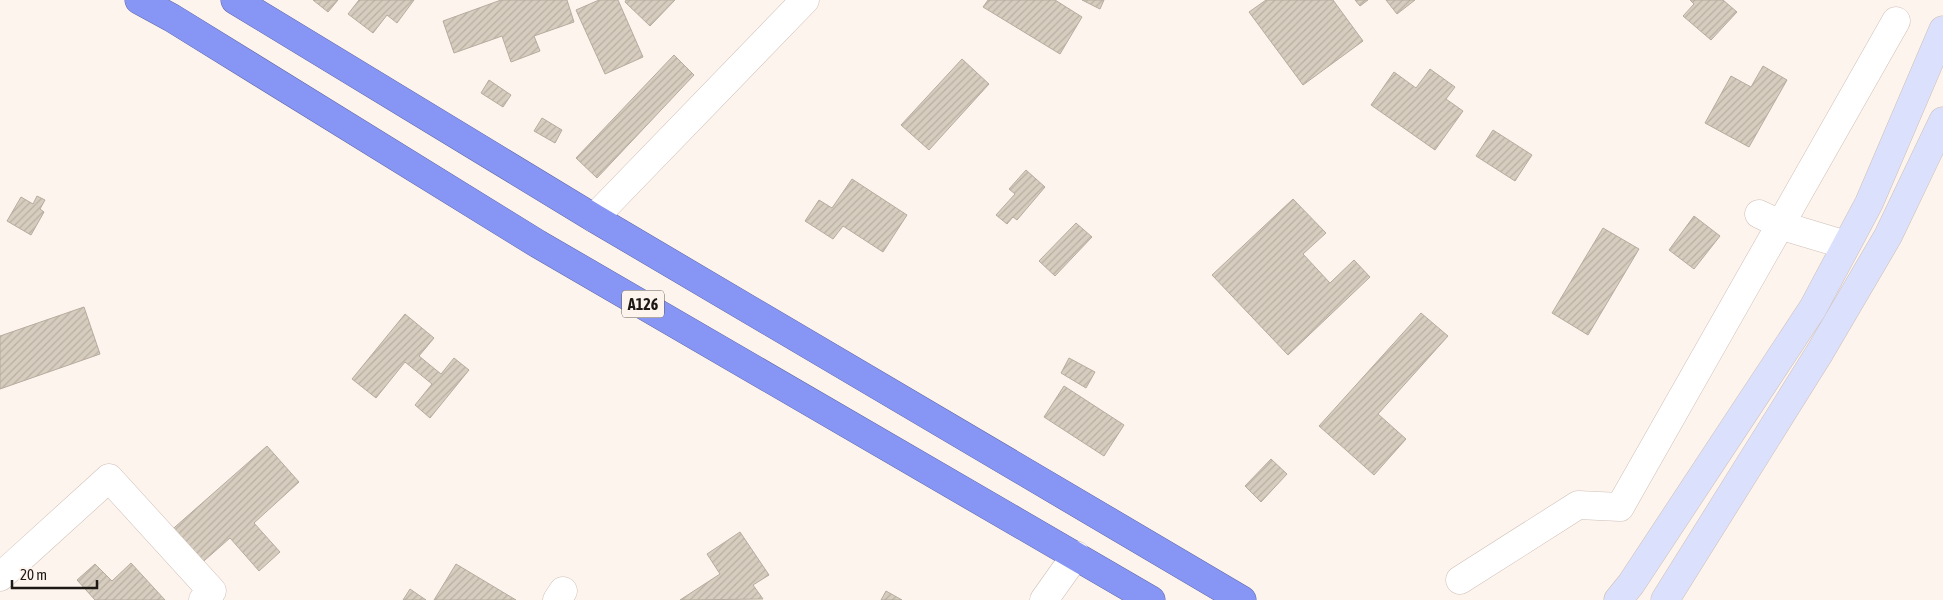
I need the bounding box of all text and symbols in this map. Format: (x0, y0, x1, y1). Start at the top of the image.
road number: A126 (622, 290, 664, 318)
scale bar (12, 558, 98, 590)
text: 20 m (20, 566, 47, 583)

